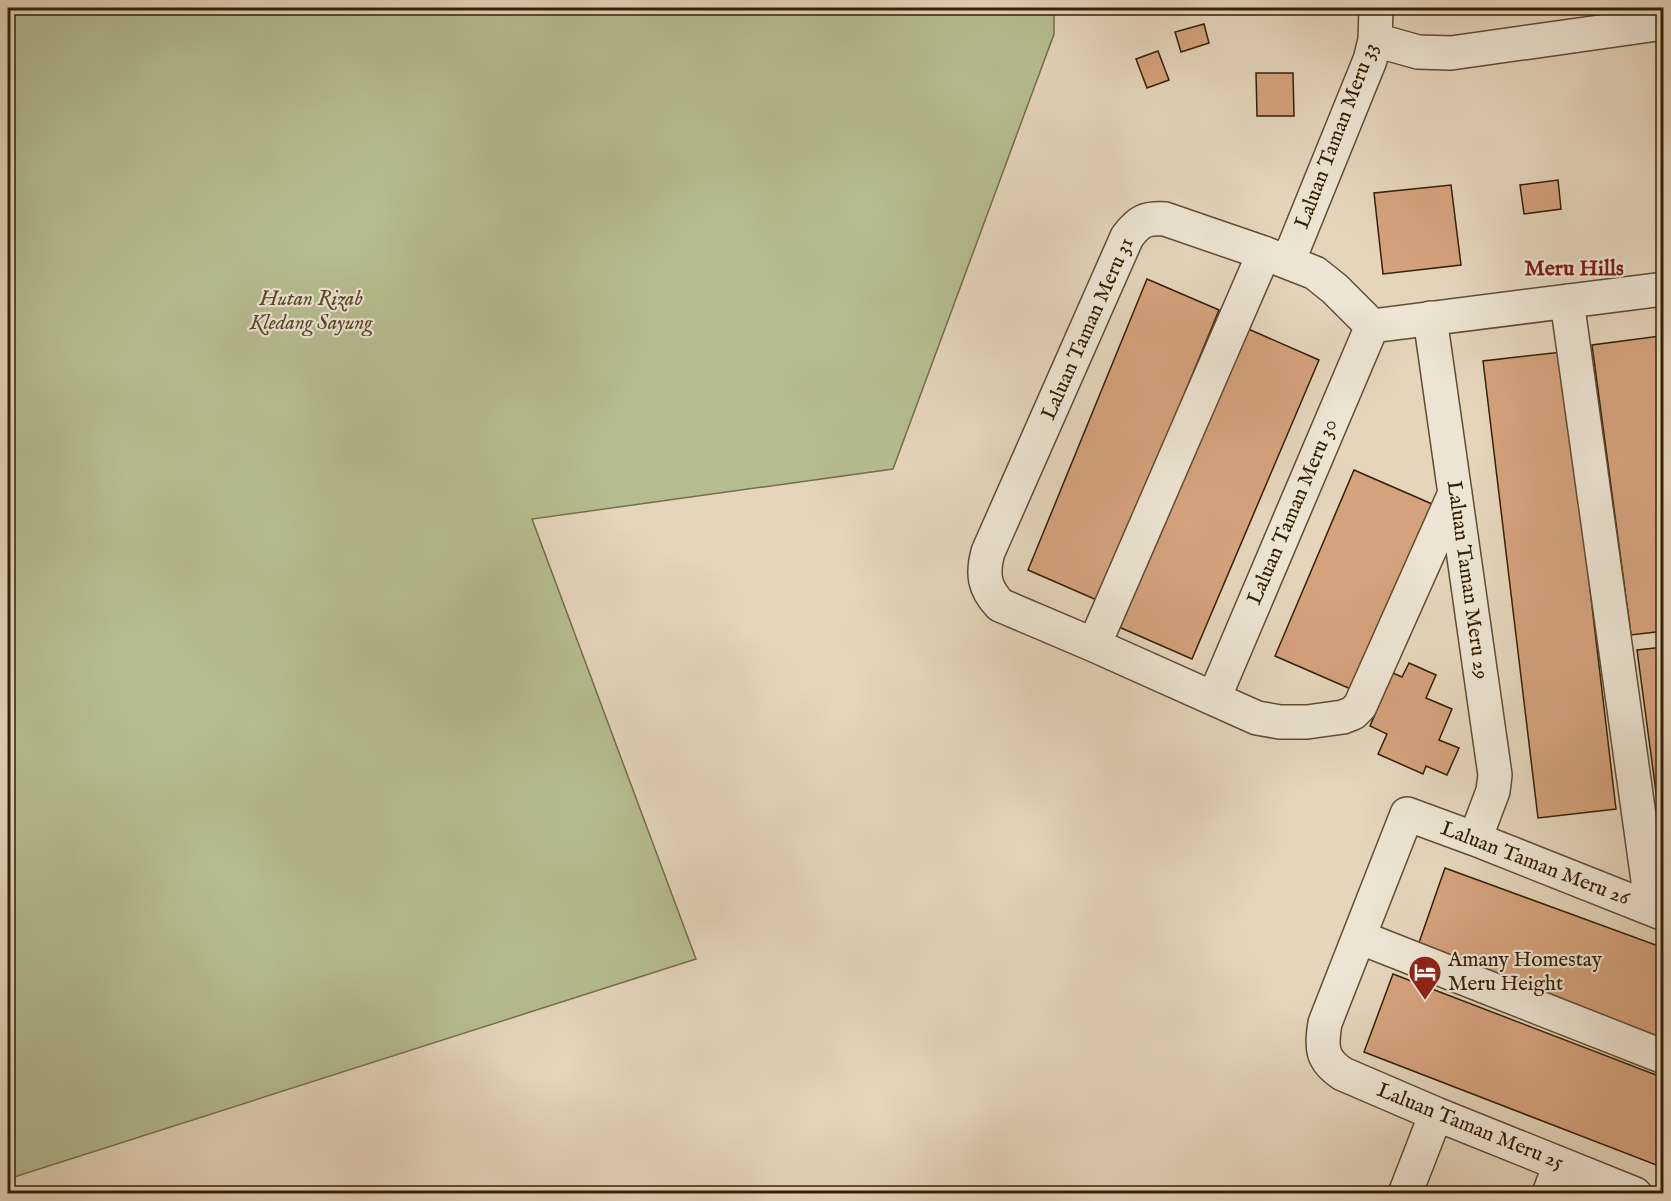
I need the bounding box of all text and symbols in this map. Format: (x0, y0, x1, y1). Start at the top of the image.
street label: Laluan Taman Meru 33 (1289, 39, 1385, 233)
street label: Laluan Taman Meru 31 (1036, 233, 1140, 425)
district label: Meru Hills (1524, 255, 1624, 283)
park label: Hutan Rizab Kledang Sayung (249, 286, 373, 337)
street label: Laluan Taman Meru 30 (1242, 415, 1344, 609)
street label: Laluan Taman Meru 29 (1440, 479, 1494, 681)
street label: Laluan Taman Meru 26 (1437, 815, 1634, 913)
place label: Amany Homestay Meru Height (1447, 947, 1603, 998)
hotel icon: Amany Homestay Meru Height (1407, 954, 1443, 1001)
street label: Laluan Taman Meru 25 (1373, 1077, 1568, 1177)

